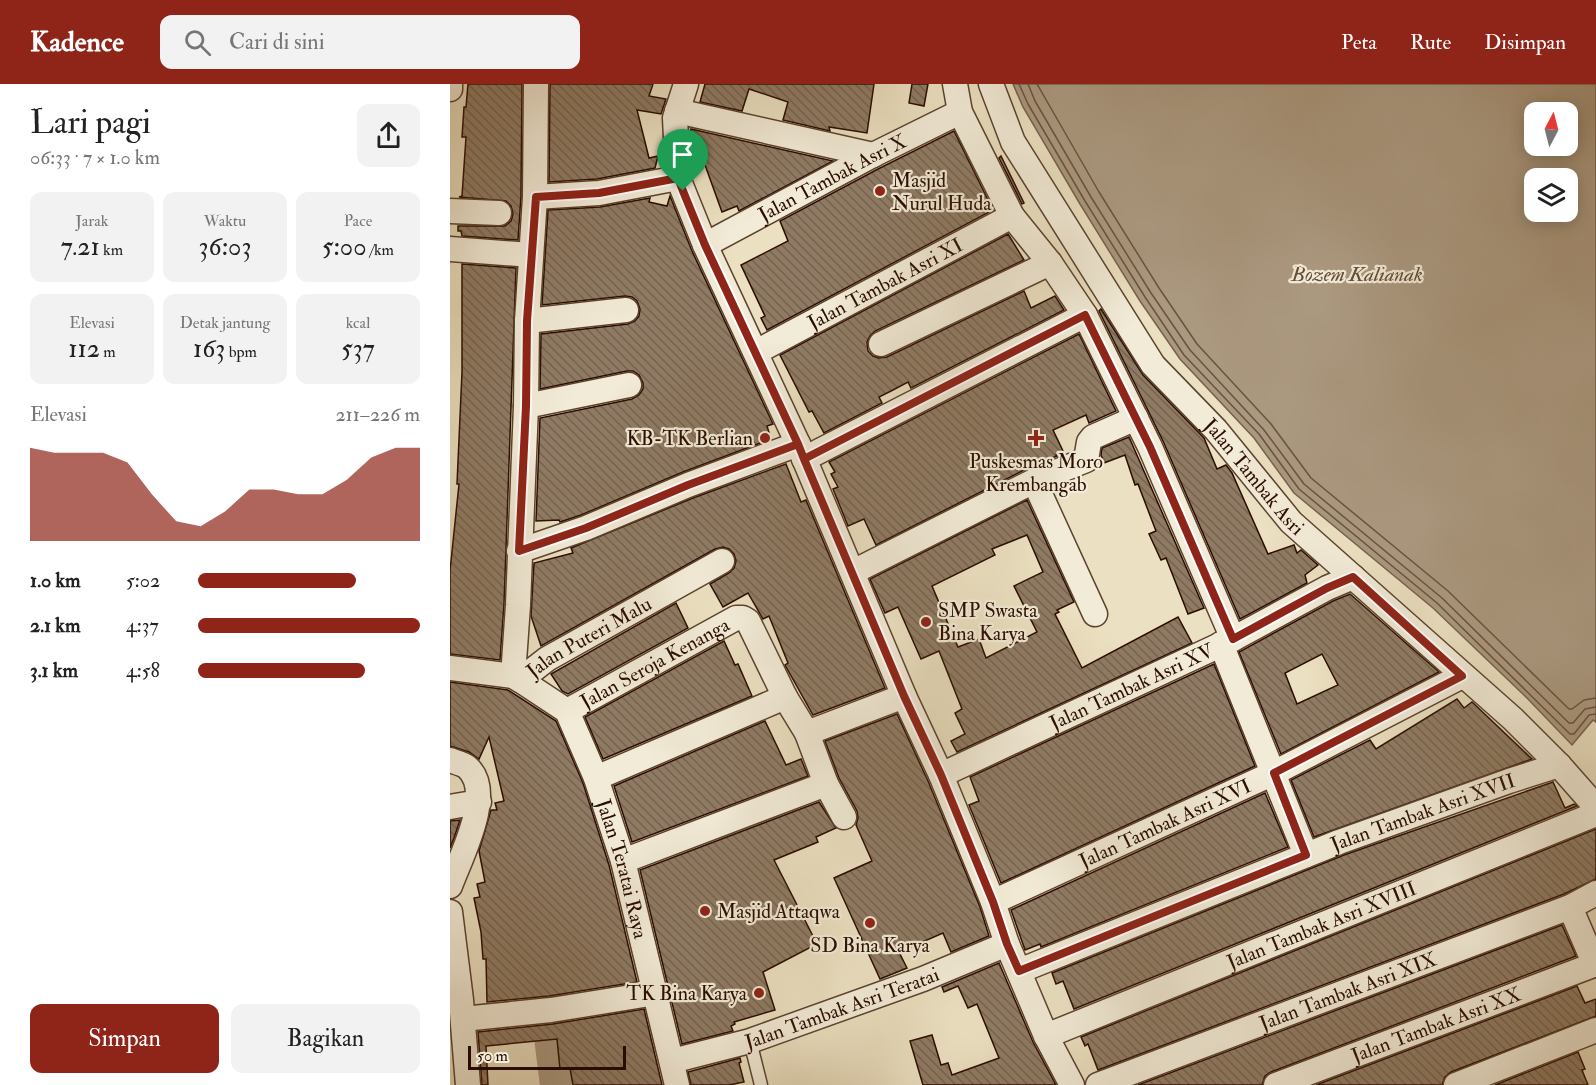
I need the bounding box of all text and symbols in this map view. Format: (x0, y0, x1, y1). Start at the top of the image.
search box (160, 15, 580, 69)
text: Kadence (30, 25, 124, 60)
icon: search (181, 26, 214, 59)
text: Cari di sini (229, 28, 325, 56)
text: Peta (1341, 29, 1377, 56)
text: Rute (1410, 29, 1451, 56)
text: Disimpan (1484, 29, 1566, 56)
text: Lari pagi (30, 102, 151, 143)
north arrow (1524, 102, 1578, 156)
map controls (1524, 102, 1578, 222)
button: share (357, 104, 420, 167)
street label: Jalan Tambak Asri X (753, 128, 911, 228)
pin (657, 129, 708, 191)
icon: arrive (666, 138, 699, 171)
text: 06:33 · 7 × 1.0 km (30, 145, 160, 170)
place label: Masjid Nurul Huda (892, 168, 992, 216)
button: layers (1524, 168, 1578, 222)
marker: Masjid Nurul Huda (873, 184, 887, 198)
text: Jarak (76, 211, 108, 231)
text: Waktu (204, 211, 246, 231)
text: Pace (344, 211, 372, 231)
text: 7.21 (61, 231, 100, 263)
text: 36:03 (199, 231, 251, 263)
text: 5:00 (322, 231, 366, 263)
street label: Jalan Tambak Asri XI (802, 233, 967, 336)
text: km (100, 240, 123, 260)
text: /km (366, 240, 394, 260)
water label: Bozem Kalianak (1290, 261, 1423, 288)
text: Elevasi (69, 313, 115, 333)
text: Detak jantung (180, 313, 270, 333)
text: kcal (346, 313, 370, 333)
text: 112 (68, 333, 100, 365)
text: 163 (193, 333, 225, 365)
text: 537 (341, 333, 375, 365)
text: m (100, 342, 116, 362)
text: bpm (225, 342, 257, 362)
text: Elevasi (30, 402, 87, 427)
text: 211–226 m (335, 402, 420, 427)
street label: Jalan Tambak Asri (1198, 412, 1309, 541)
place label: KB-TK Berlian (627, 426, 753, 451)
marker: Puskesmas Moro Krembangab (1027, 429, 1045, 447)
marker: KB-TK Berlian (758, 431, 772, 445)
place label: Puskesmas Moro Krembangab (969, 449, 1103, 497)
text: 1.0 km (30, 568, 81, 593)
text: 5:02 (126, 568, 160, 593)
street label: Jalan Puteri Malu (521, 591, 656, 684)
place label: SMP Swasta Bina Karya (938, 598, 1038, 646)
street label: Jalan Seroja Kenanga (575, 612, 734, 715)
text: 2.1 km (30, 613, 80, 638)
text: 4:37 (126, 613, 159, 638)
marker: SMP Swasta Bina Karya (919, 615, 933, 629)
street label: Jalan Tambak Asri XV (1045, 637, 1218, 736)
text: 3.1 km (30, 658, 78, 683)
text: 4:58 (126, 658, 160, 683)
street label: Jalan Tambak Asri XVII (1326, 768, 1518, 857)
street label: Jalan Tambak Asri XVI (1074, 773, 1255, 874)
street label: Jalan Teratai Raya (590, 795, 653, 942)
street label: Jalan Tambak Asri XVIII (1222, 876, 1420, 975)
place label: Masjid Attaqwa (717, 899, 841, 924)
marker: Masjid Attaqwa (698, 904, 712, 918)
marker: SD Bina Karya (863, 916, 877, 930)
place label: SD Bina Karya (810, 933, 930, 958)
street label: Jalan Tambak Asri XIX (1255, 946, 1441, 1036)
street label: Jalan Tambak Asri Teratai (741, 962, 943, 1055)
place label: TK Bina Karya (626, 981, 748, 1006)
street label: Jalan Tambak Asri XX (1347, 981, 1525, 1069)
marker: TK Bina Karya (752, 986, 766, 1000)
button: Simpan (30, 1004, 219, 1073)
button: Bagikan (231, 1004, 420, 1073)
scale bar (468, 1043, 626, 1070)
text: 50 m (477, 1046, 508, 1066)

